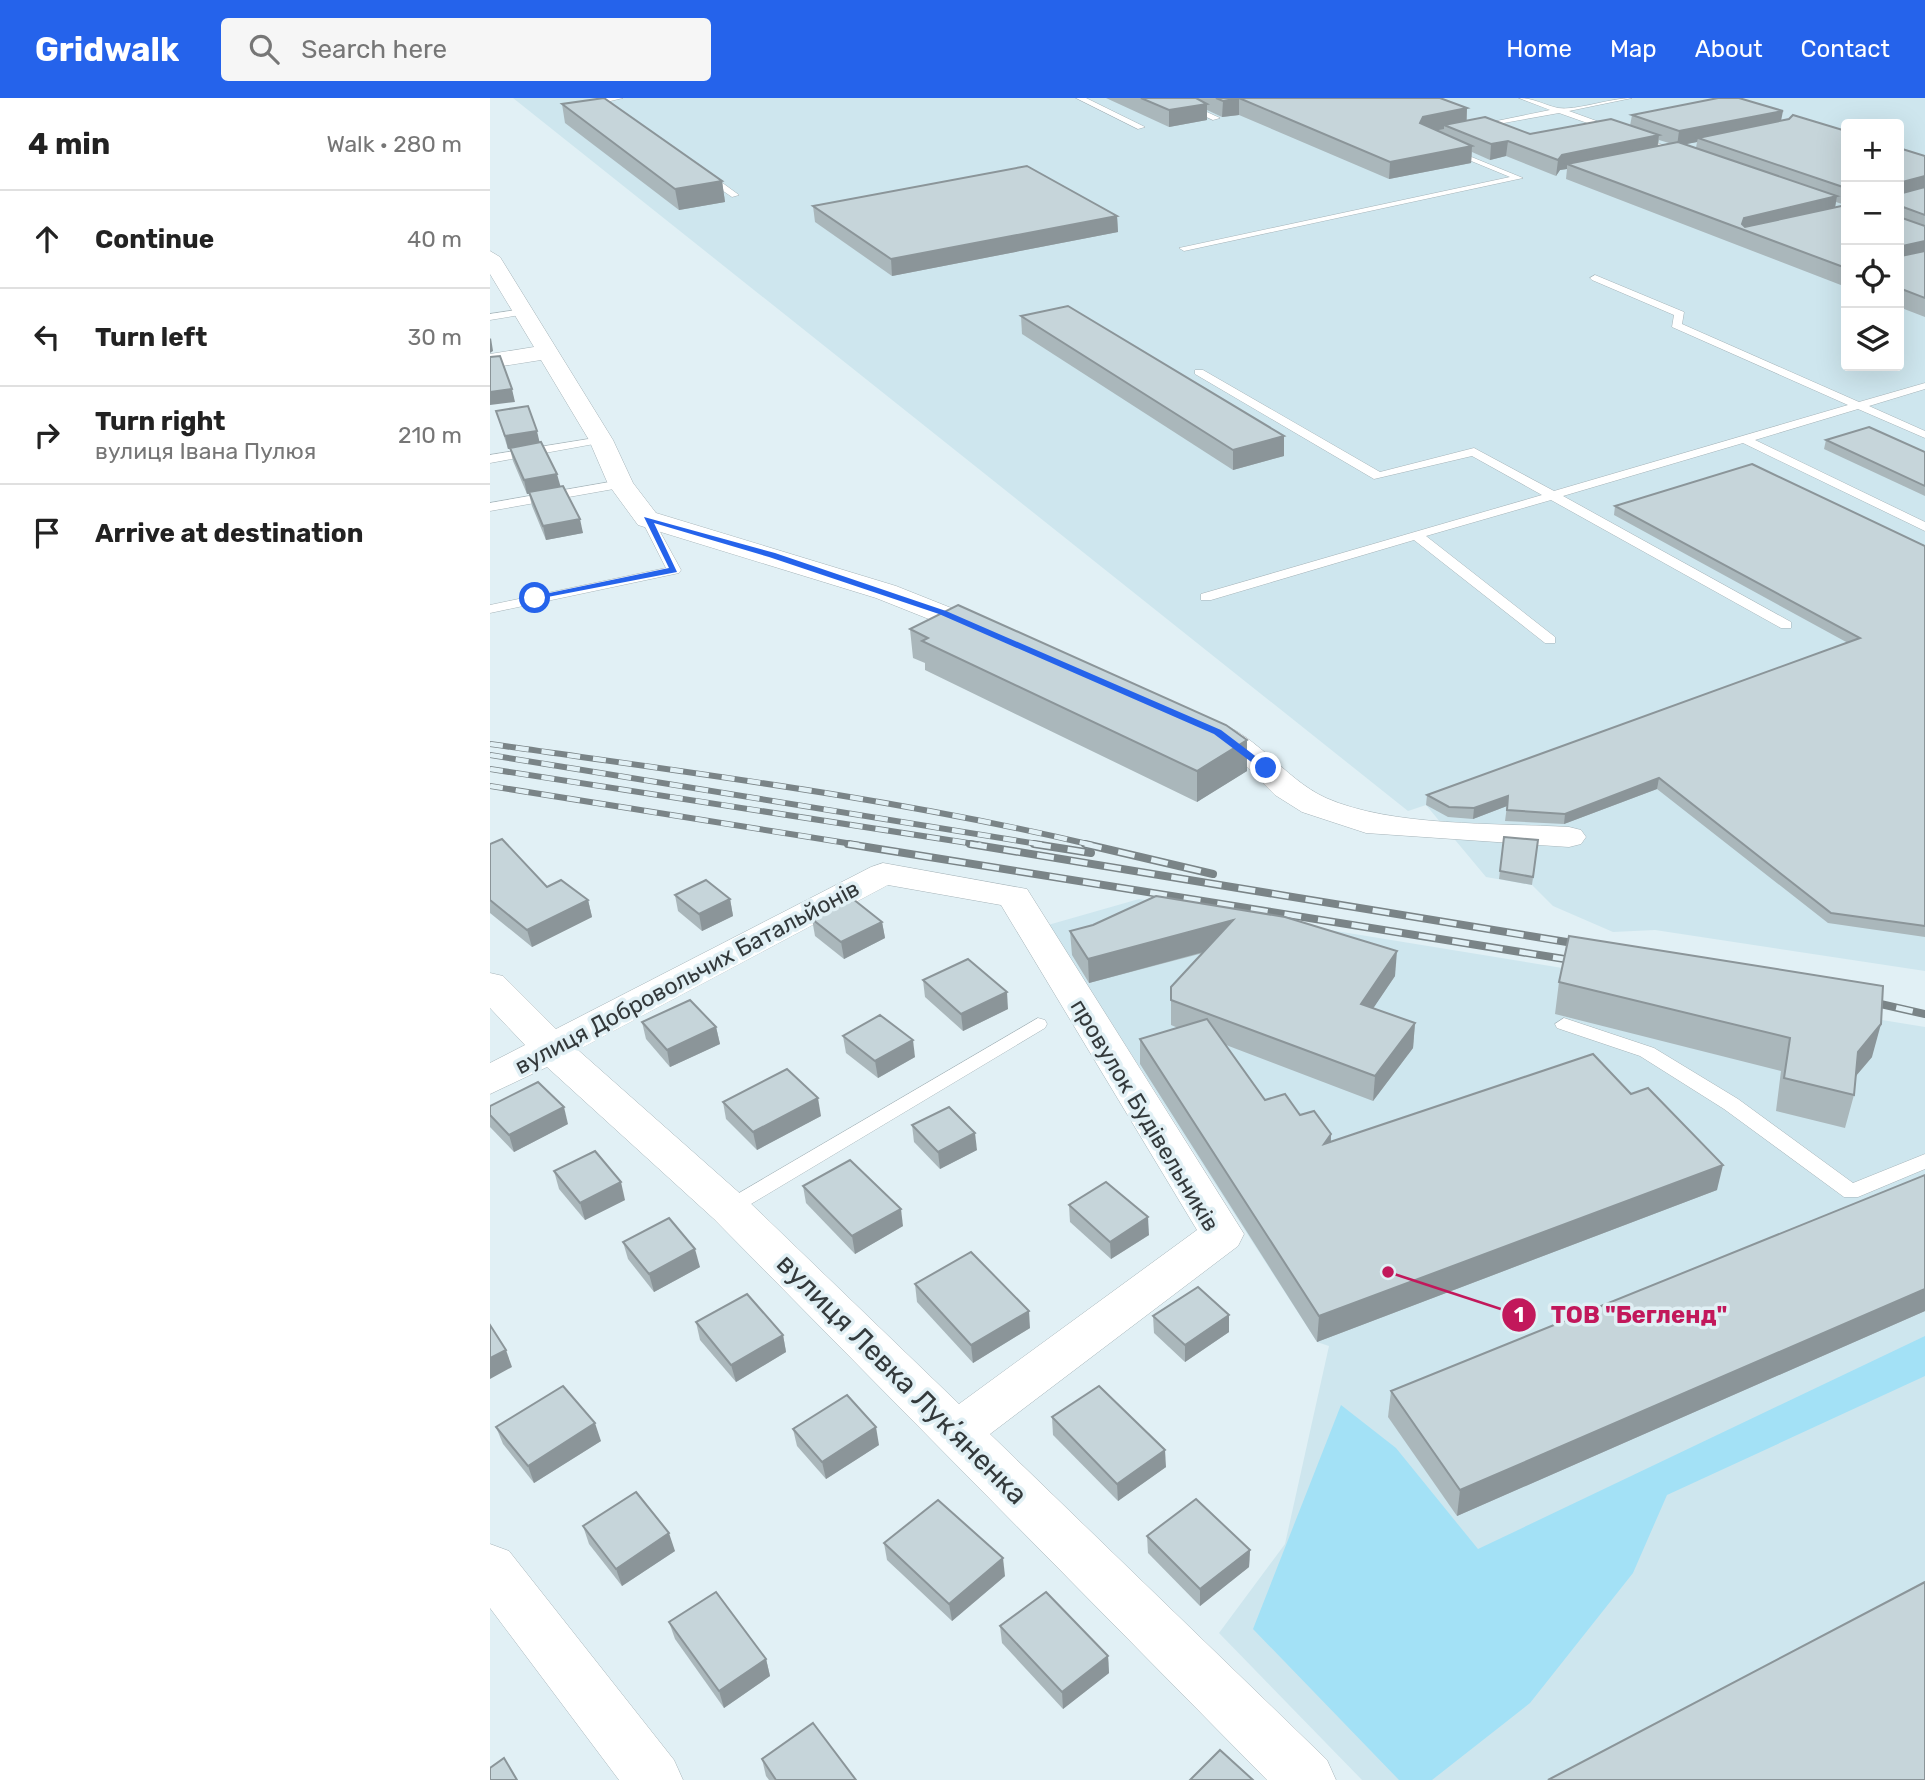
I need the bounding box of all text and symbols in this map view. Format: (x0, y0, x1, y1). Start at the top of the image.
search box (221, 18, 711, 81)
text: Gridwalk (35, 30, 179, 69)
icon: search (245, 30, 283, 68)
text: Search here (301, 34, 447, 65)
text: Home (1506, 35, 1572, 63)
text: Map (1610, 35, 1657, 63)
text: About (1695, 35, 1763, 63)
text: Contact (1801, 35, 1890, 63)
map controls (1841, 119, 1904, 371)
button: + (1841, 119, 1904, 182)
text: 4 min (28, 126, 110, 162)
text: Walk · 280 m (326, 130, 462, 158)
button: − (1841, 182, 1904, 245)
icon: ahead (28, 220, 66, 258)
text: Continue (95, 224, 214, 255)
text: 40 m (407, 225, 462, 253)
button: locate (1841, 245, 1904, 308)
button: layers (1841, 308, 1904, 371)
icon: left (28, 318, 66, 356)
text: Turn left (95, 322, 207, 353)
text: 30 m (407, 323, 462, 351)
text: Turn right (95, 406, 225, 437)
icon: right (28, 416, 66, 454)
text: 210 m (398, 421, 462, 449)
text: вулиця Івана Пулюя (95, 437, 316, 465)
icon: arrive (28, 514, 66, 552)
text: Arrive at destination (95, 518, 363, 549)
route start (519, 582, 550, 613)
route end (1250, 752, 1281, 783)
street label: вулиця Добровольчих Батальйонів (510, 874, 864, 1080)
street label: провулок Будівельників (1065, 994, 1225, 1236)
street label: вулиця Левка Лукʼяненка (770, 1247, 1034, 1511)
callout: ТОВ "Бегленд" (1502, 1292, 1741, 1337)
text: ТОВ "Бегленд" (1551, 1301, 1727, 1329)
text: 1 (1514, 1302, 1524, 1327)

